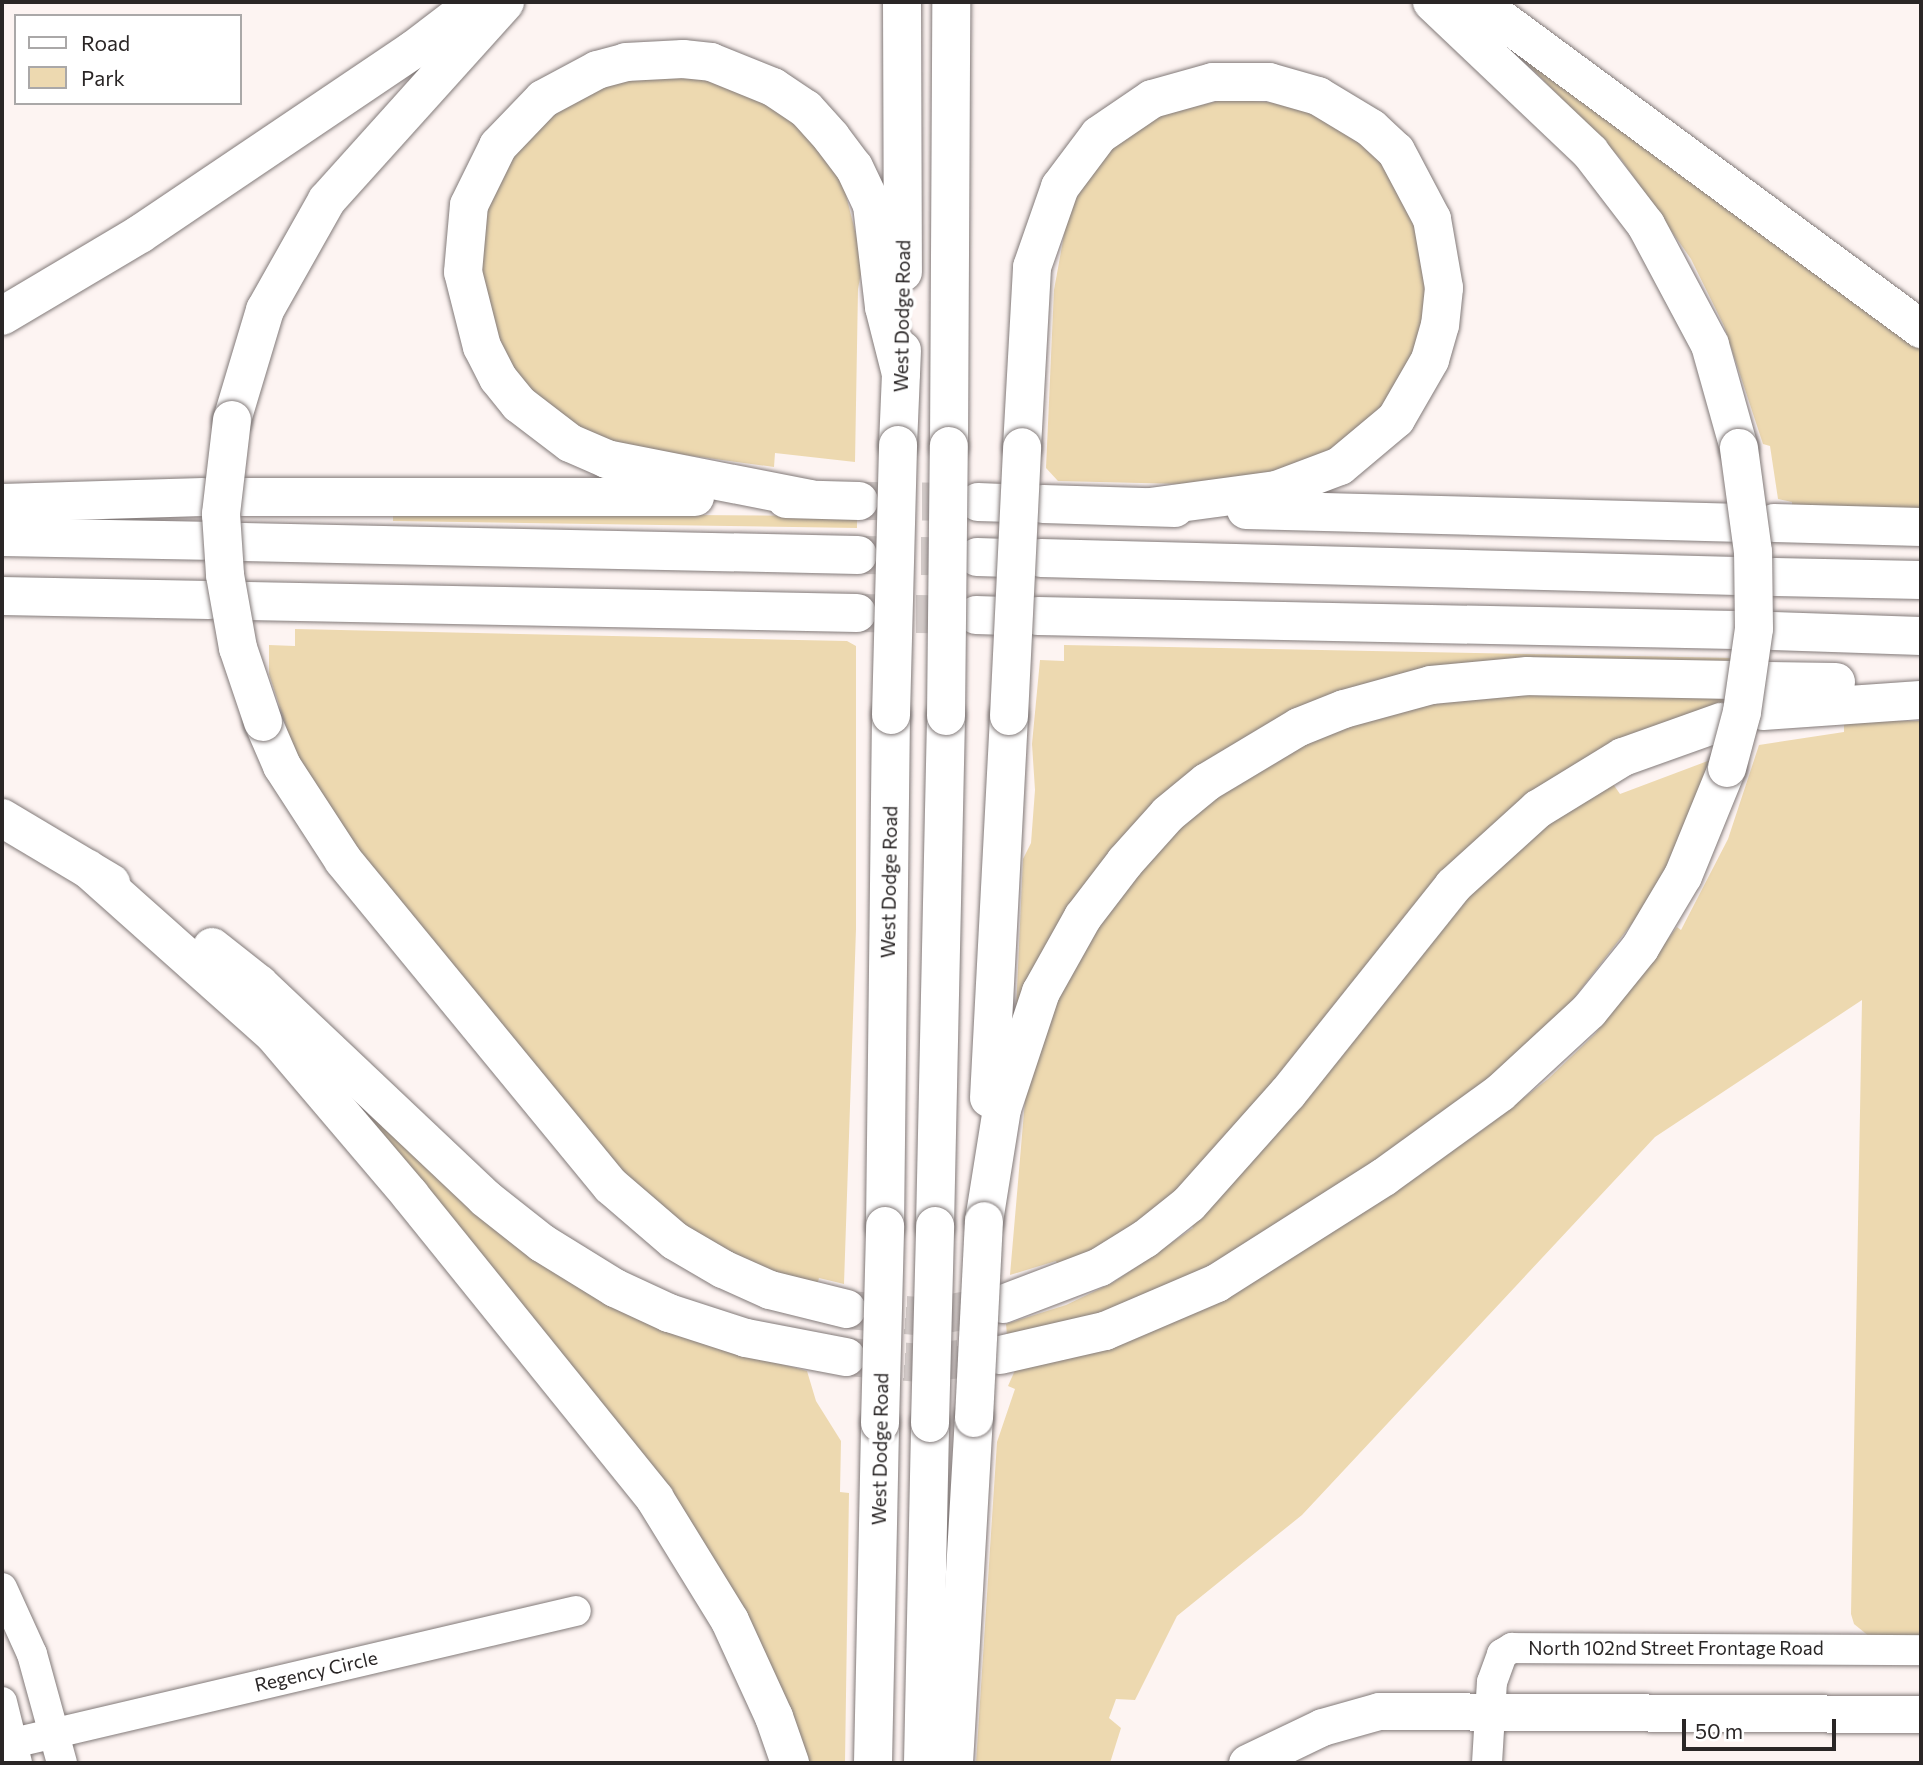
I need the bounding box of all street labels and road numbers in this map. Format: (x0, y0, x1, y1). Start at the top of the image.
street label: West Dodge Road (889, 240, 915, 392)
street label: West Dodge Road (876, 806, 902, 958)
street label: West Dodge Road (867, 1373, 893, 1525)
street label: North 102nd Street Frontage Road (1528, 1637, 1824, 1659)
street label: Regency Circle (252, 1646, 380, 1696)

